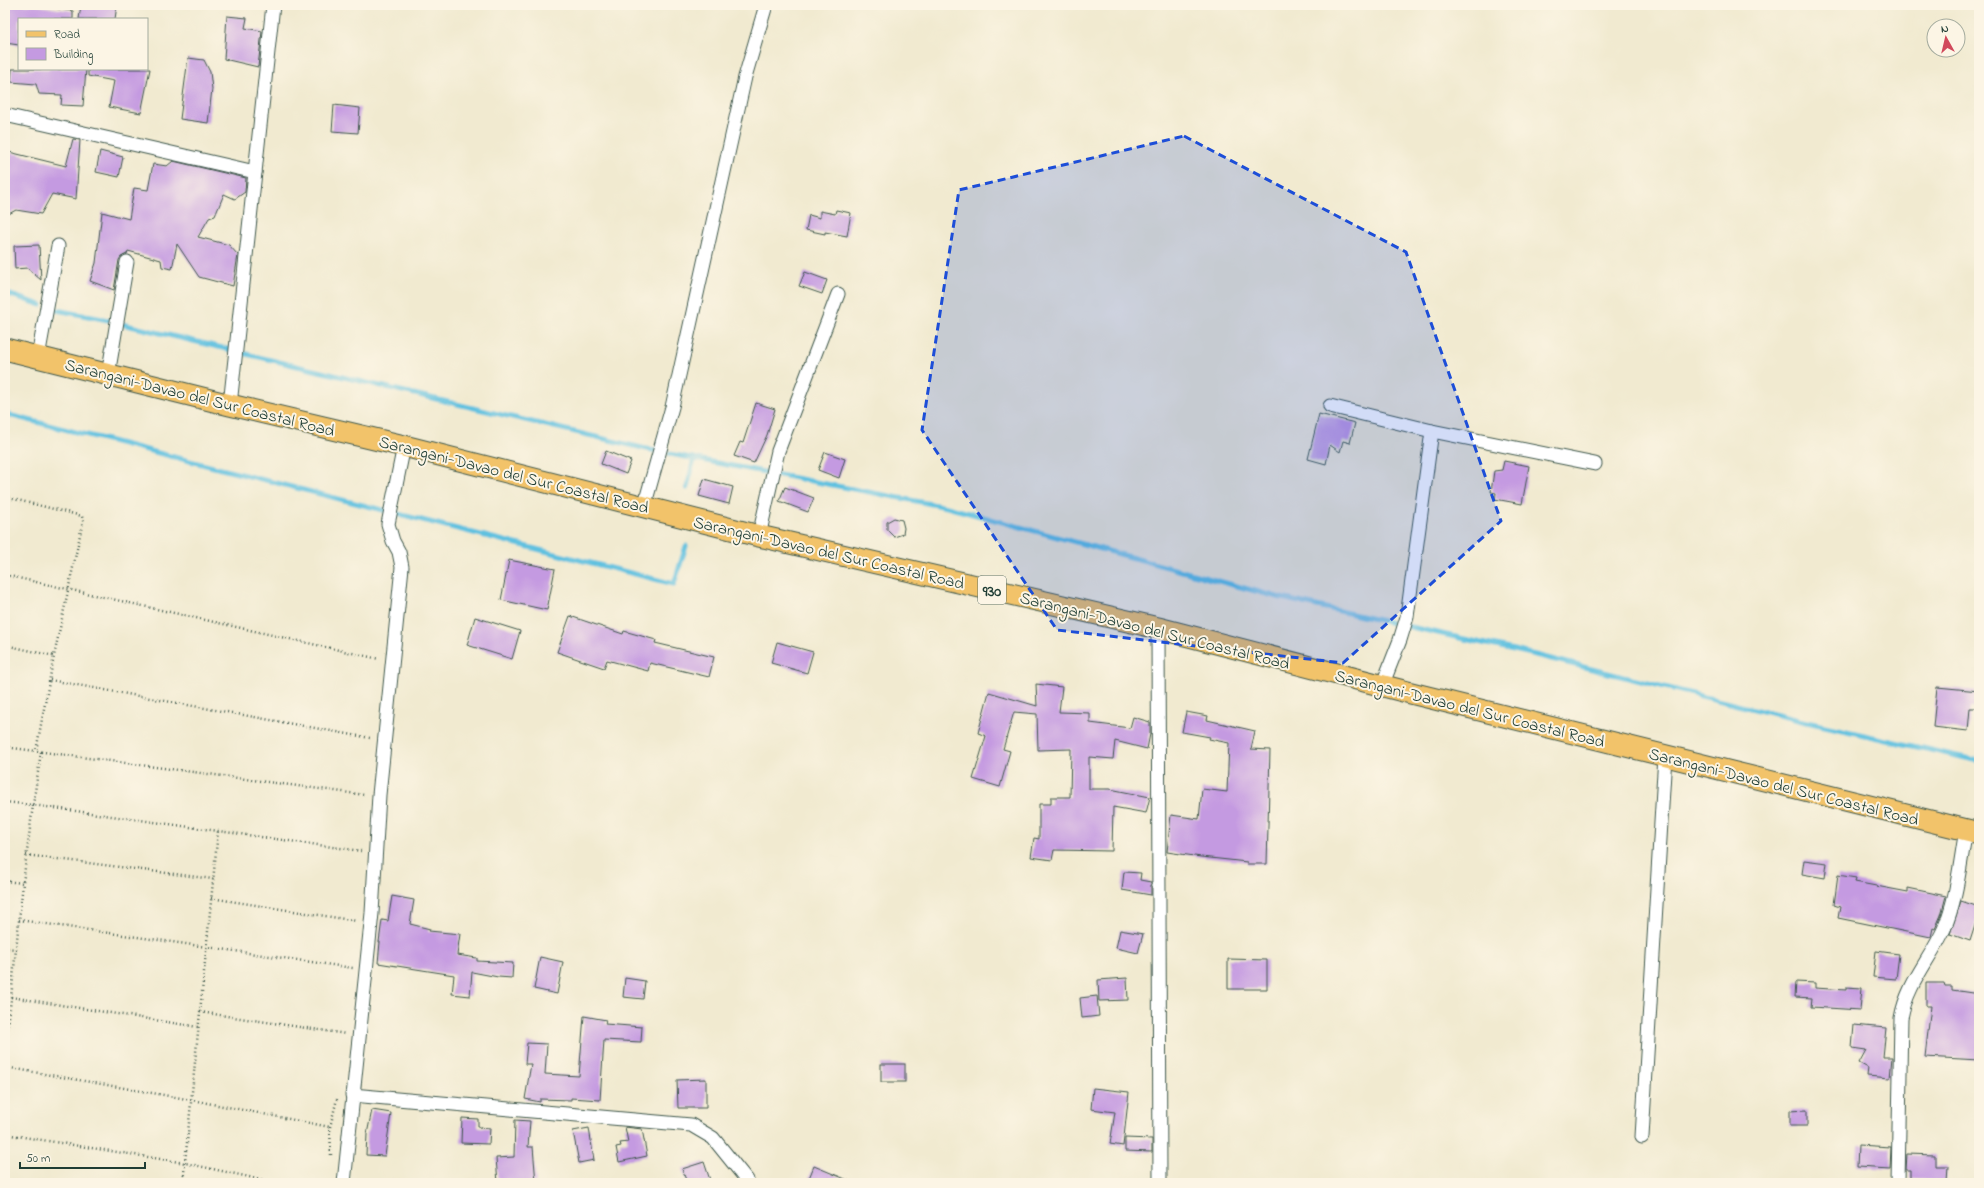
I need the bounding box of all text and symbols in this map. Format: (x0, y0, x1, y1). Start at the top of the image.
legend (18, 18, 148, 70)
north arrow (1926, 18, 1966, 58)
text: N (1940, 21, 1950, 38)
text: Road (54, 26, 80, 44)
text: Building (53, 46, 93, 65)
street label: Sarangani-Davao del Sur Coastal Road (62, 353, 338, 446)
street label: Sarangani-Davao del Sur Coastal Road (376, 430, 652, 523)
street label: Sarangani-Davao del Sur Coastal Road (690, 510, 967, 599)
road number: 930 (978, 576, 1006, 604)
street label: Sarangani-Davao del Sur Coastal Road (1017, 586, 1293, 679)
street label: Sarangani-Davao del Sur Coastal Road (1332, 664, 1608, 757)
street label: Sarangani-Davao del Sur Coastal Road (1646, 742, 1922, 835)
scale bar (20, 1144, 145, 1170)
text: 50 m (26, 1150, 50, 1168)

